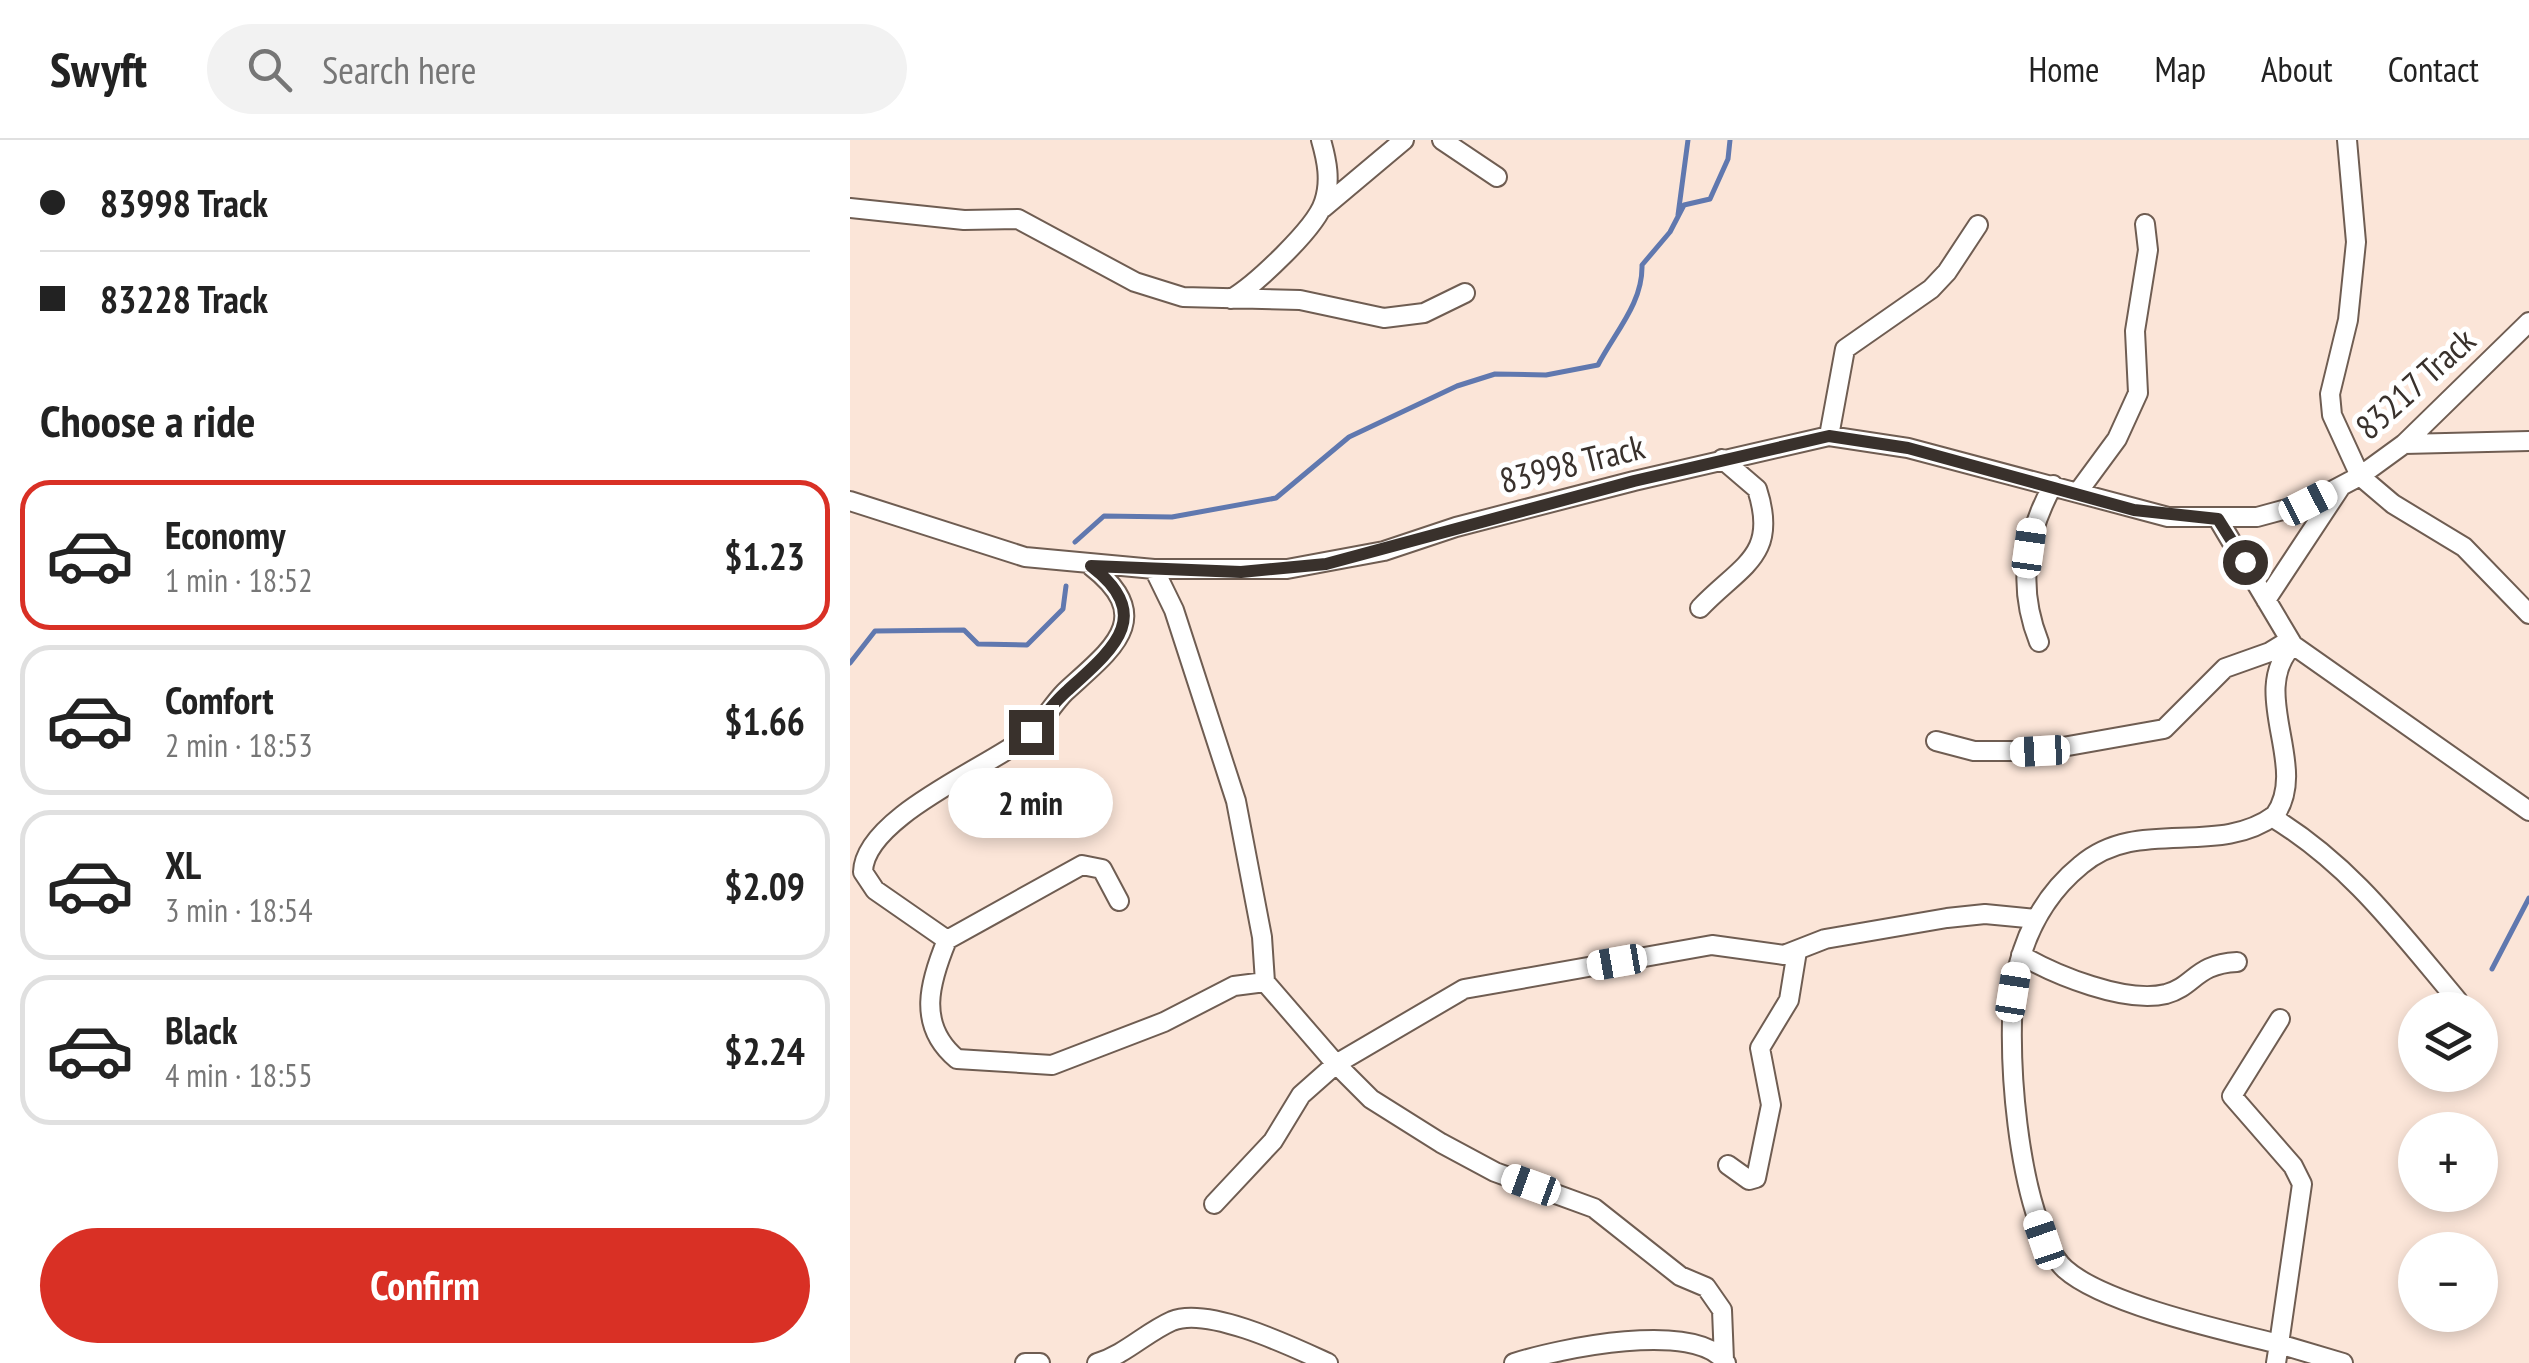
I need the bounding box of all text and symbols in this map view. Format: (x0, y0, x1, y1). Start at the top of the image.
search box (207, 24, 907, 114)
text: Swyft (50, 38, 147, 100)
icon: search (242, 42, 297, 97)
text: Search here (322, 45, 476, 94)
text: Home (2028, 46, 2100, 92)
text: Map (2155, 46, 2206, 92)
text: About (2261, 46, 2333, 92)
text: Contact (2388, 46, 2479, 92)
text: 83998 Track (100, 178, 268, 227)
text: 83228 Track (100, 274, 268, 323)
street label: 83217 Track (2345, 317, 2485, 449)
text: Choose a ride (40, 391, 255, 449)
street label: 83998 Track (1495, 423, 1650, 503)
car (2274, 476, 2342, 530)
icon: car (45, 510, 135, 600)
text: Economy (165, 510, 285, 559)
car (2010, 516, 2048, 580)
text: $1.23 (724, 531, 805, 580)
route start (2223, 540, 2268, 585)
text: 1 min · 18:52 (165, 559, 313, 601)
icon: car (45, 675, 135, 765)
text: Comfort (165, 675, 274, 724)
text: $1.66 (724, 696, 805, 745)
route end (1009, 710, 1054, 755)
text: 2 min · 18:53 (165, 724, 313, 766)
car (2009, 734, 2071, 768)
callout: 2 min (949, 767, 1114, 837)
text: 2 min (998, 782, 1063, 824)
icon: car (45, 840, 135, 930)
text: XL (165, 840, 201, 889)
text: $2.09 (724, 861, 805, 910)
text: 3 min · 18:54 (165, 889, 313, 931)
car (1585, 942, 1649, 982)
car (1993, 960, 2033, 1024)
map controls (2398, 992, 2498, 1332)
button: layers (2398, 992, 2498, 1092)
icon: car (45, 1005, 135, 1095)
text: Black (165, 1005, 238, 1054)
text: $2.24 (724, 1026, 805, 1075)
text: 4 min · 18:55 (165, 1054, 313, 1096)
button: + (2398, 1112, 2498, 1212)
car (1498, 1161, 1564, 1209)
car (2020, 1207, 2068, 1273)
button: Confirm (40, 1228, 810, 1343)
button: − (2398, 1232, 2498, 1332)

